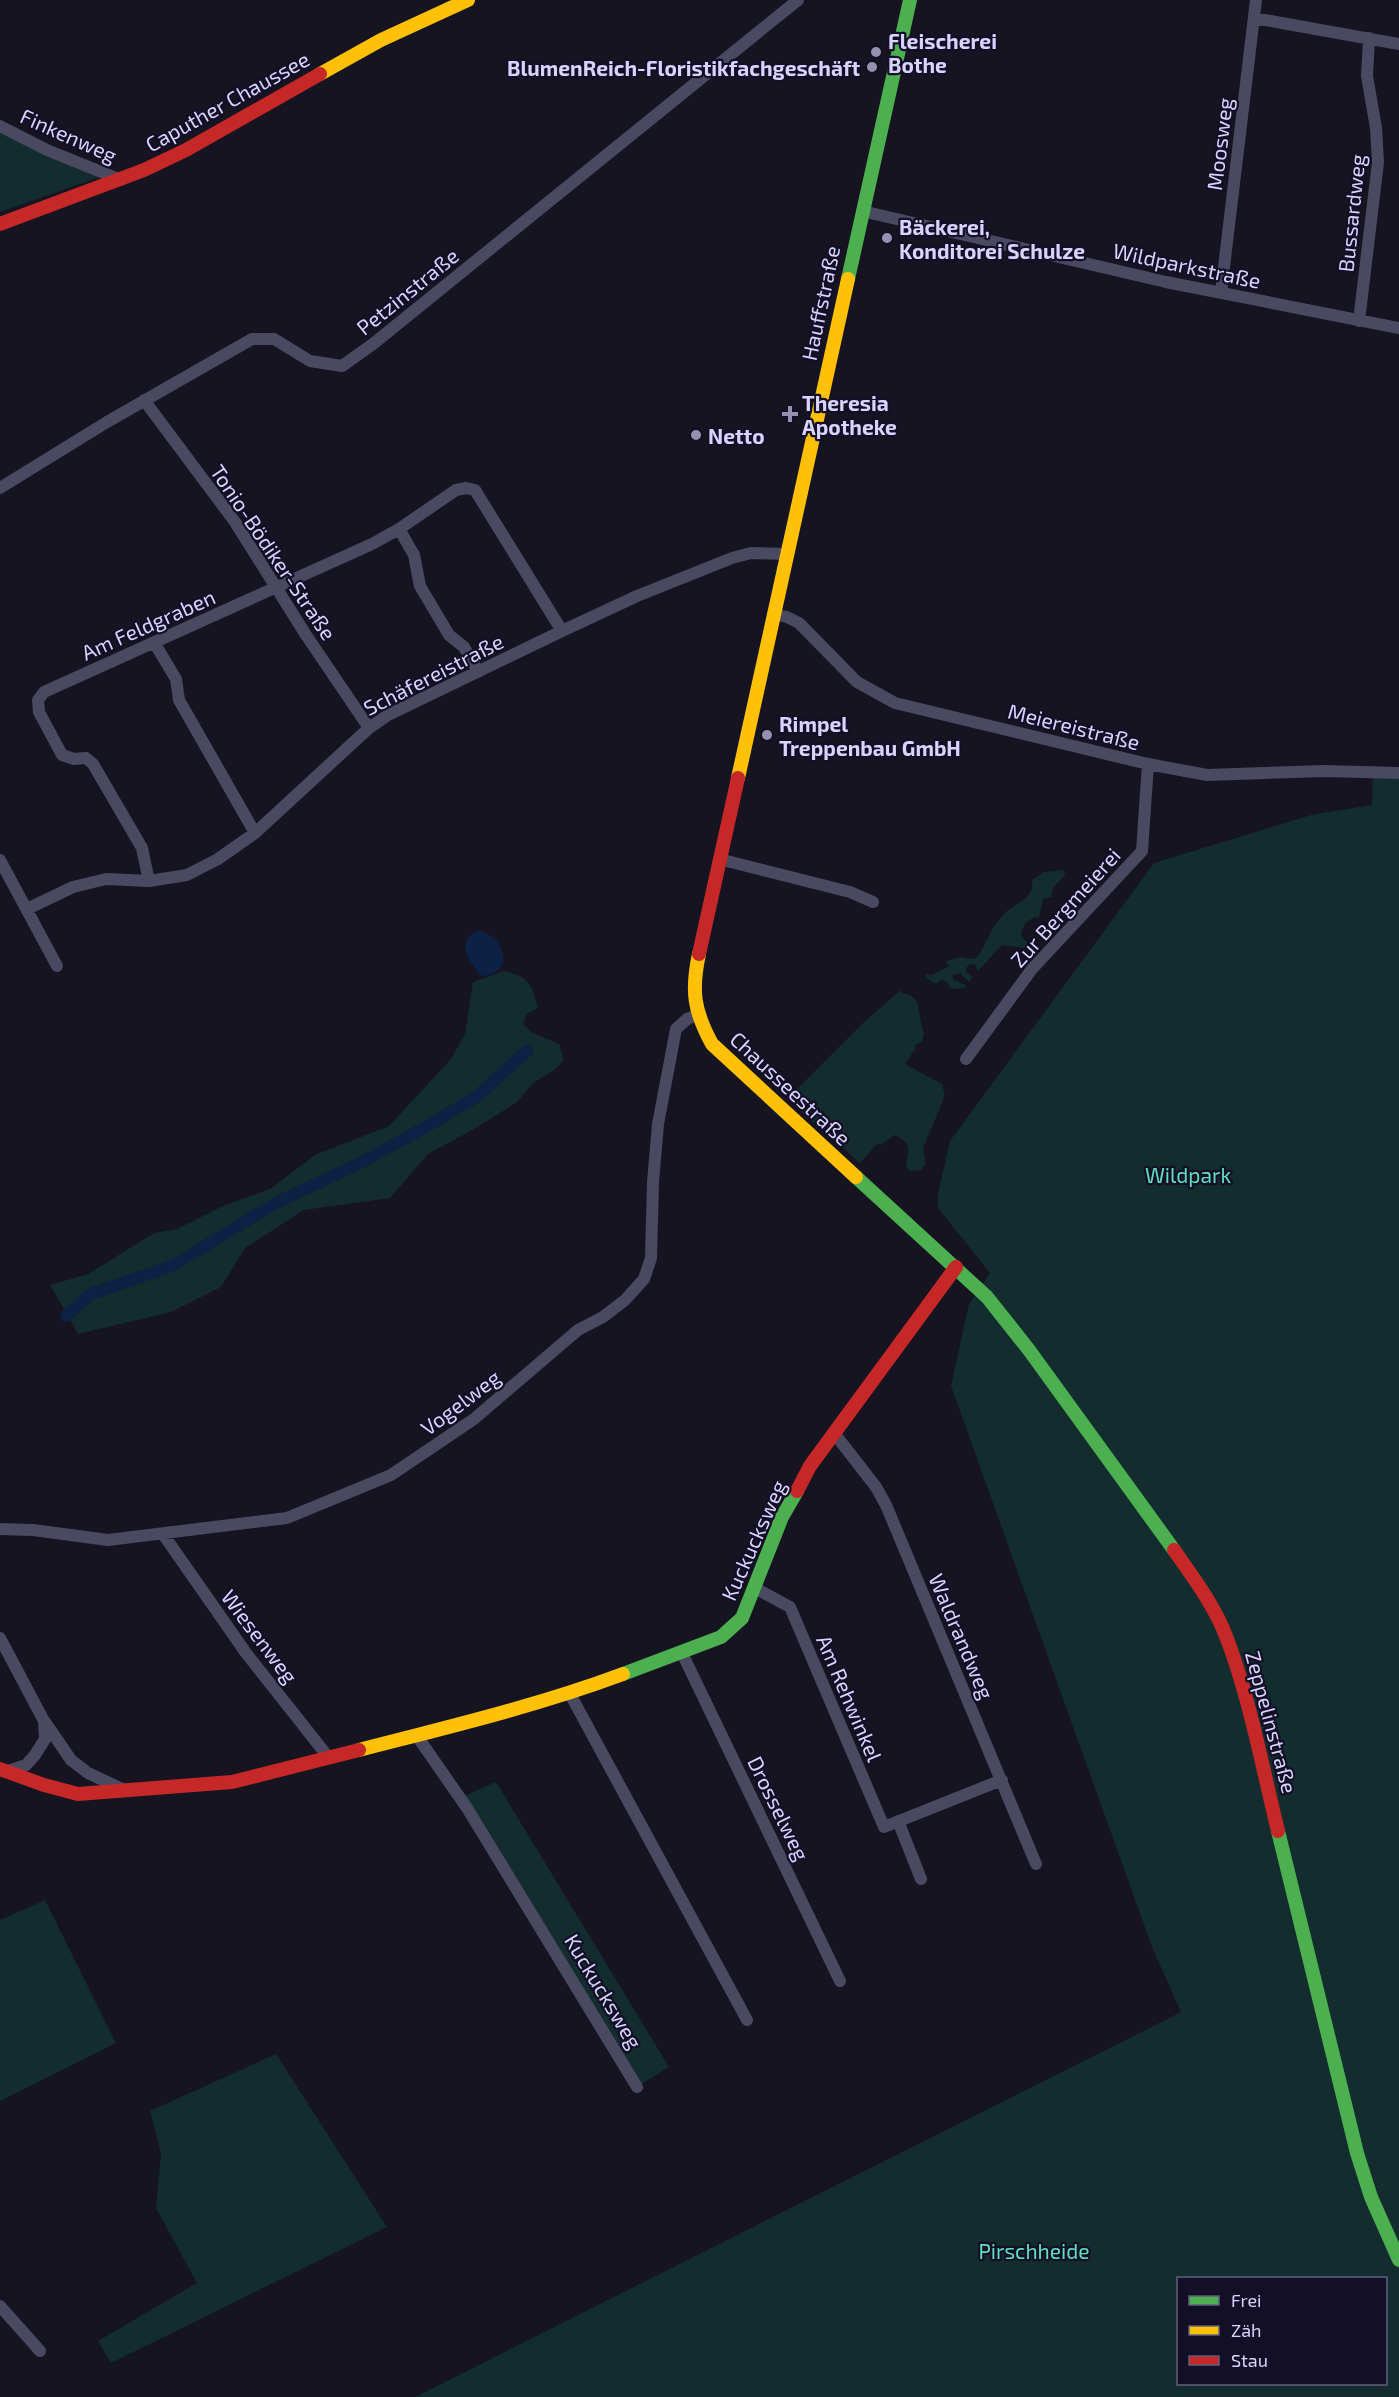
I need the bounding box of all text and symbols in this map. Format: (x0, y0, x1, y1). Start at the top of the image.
place label: Fleischerei Bothe (888, 28, 997, 77)
marker: Fleischerei Bothe (869, 45, 883, 59)
street label: Caputher Chaussee (141, 46, 313, 156)
place label: BlumenReich-Floristikfachgeschäft (507, 55, 860, 80)
marker: BlumenReich-Floristikfachgeschäft (865, 60, 879, 74)
street label: Moosweg (1201, 96, 1237, 192)
street label: Finkenweg (17, 103, 121, 167)
street label: Bussardweg (1332, 153, 1370, 273)
place label: Bäckerei, Konditorei Schulze (899, 214, 1085, 263)
marker: Bäckerei, Konditorei Schulze (880, 231, 894, 245)
street label: Wildparkstraße (1111, 237, 1263, 293)
street label: Petzinstraße (351, 242, 463, 340)
street label: Hauffstraße (796, 243, 844, 363)
place label: Theresia Apotheke (802, 390, 897, 439)
marker: Theresia Apotheke (783, 407, 797, 421)
place label: Netto (708, 423, 765, 448)
marker: Netto (689, 428, 703, 442)
street label: Tonio-Bödiker-Straße (206, 460, 342, 644)
street label: Am Feldgraben (77, 583, 219, 665)
street label: Schäfereistraße (359, 628, 507, 720)
street label: Meiereistraße (1006, 698, 1142, 754)
place label: Rimpel Treppenbau GmbH (779, 711, 961, 760)
marker: Rimpel Treppenbau GmbH (760, 728, 774, 742)
street label: Zur Bergmeierei (1005, 842, 1125, 972)
street label: Chausseestraße (726, 1026, 856, 1150)
park label: Wildpark (1145, 1162, 1231, 1187)
street label: Vogelweg (415, 1364, 505, 1440)
street label: Kuckucksweg (715, 1476, 791, 1604)
street label: Waldrandweg (924, 1569, 1000, 1703)
street label: Wiesenweg (217, 1584, 303, 1688)
street label: Am Rehwinkel (812, 1631, 888, 1766)
street label: Zeppelinstraße (1241, 1648, 1303, 1796)
street label: Drosselweg (743, 1752, 815, 1864)
street label: Kuckucksweg (560, 1929, 648, 2053)
park label: Pirschheide (978, 2238, 1090, 2263)
legend (1177, 2277, 1387, 2385)
text: Frei (1231, 2289, 1262, 2311)
text: Zäh (1231, 2319, 1262, 2341)
text: Stau (1231, 2349, 1268, 2371)

